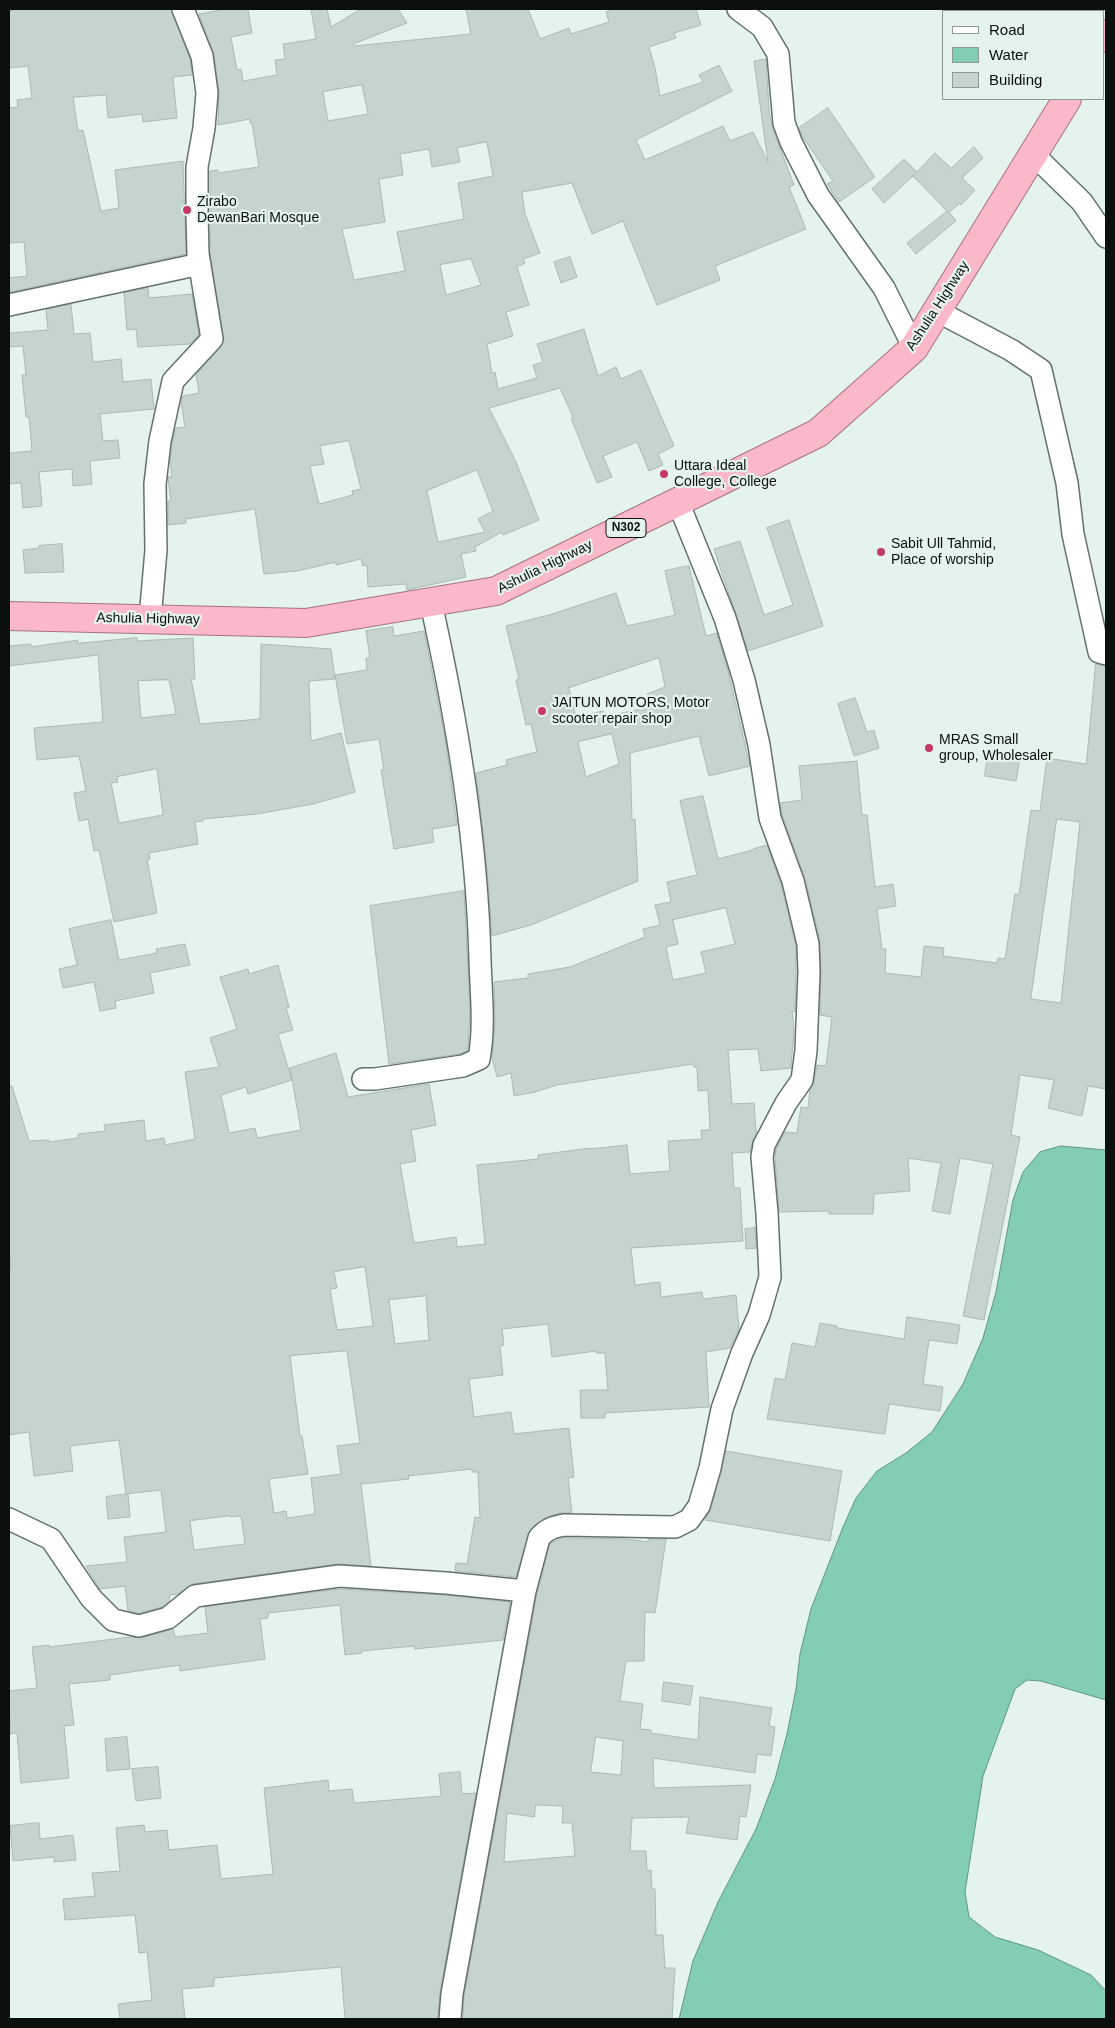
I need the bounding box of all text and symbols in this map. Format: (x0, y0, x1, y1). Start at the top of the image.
legend (942, 10, 1105, 100)
text: Road (989, 21, 1025, 38)
text: Water (989, 46, 1028, 63)
text: Building (989, 71, 1042, 88)
place label: Zirabo DewanBari Mosque (197, 194, 319, 226)
marker: Zirabo DewanBari Mosque (181, 204, 193, 216)
street label: Ashulia Highway (903, 258, 973, 354)
place label: Uttara Ideal College, College (674, 458, 777, 491)
marker: Uttara Ideal College, College (658, 468, 670, 480)
road number: N302 (606, 518, 646, 538)
place label: Sabit Ull Tahmid, Place of worship (891, 536, 996, 568)
street label: Ashulia Highway (495, 537, 595, 597)
marker: Sabit Ull Tahmid, Place of worship (875, 546, 887, 558)
street label: Ashulia Highway (96, 610, 200, 628)
place label: JAITUN MOTORS, Motor scooter repair shop (552, 695, 710, 728)
marker: JAITUN MOTORS, Motor scooter repair shop (536, 705, 548, 717)
place label: MRAS Small group, Wholesaler (939, 732, 1053, 764)
marker: MRAS Small group, Wholesaler (923, 742, 935, 754)

